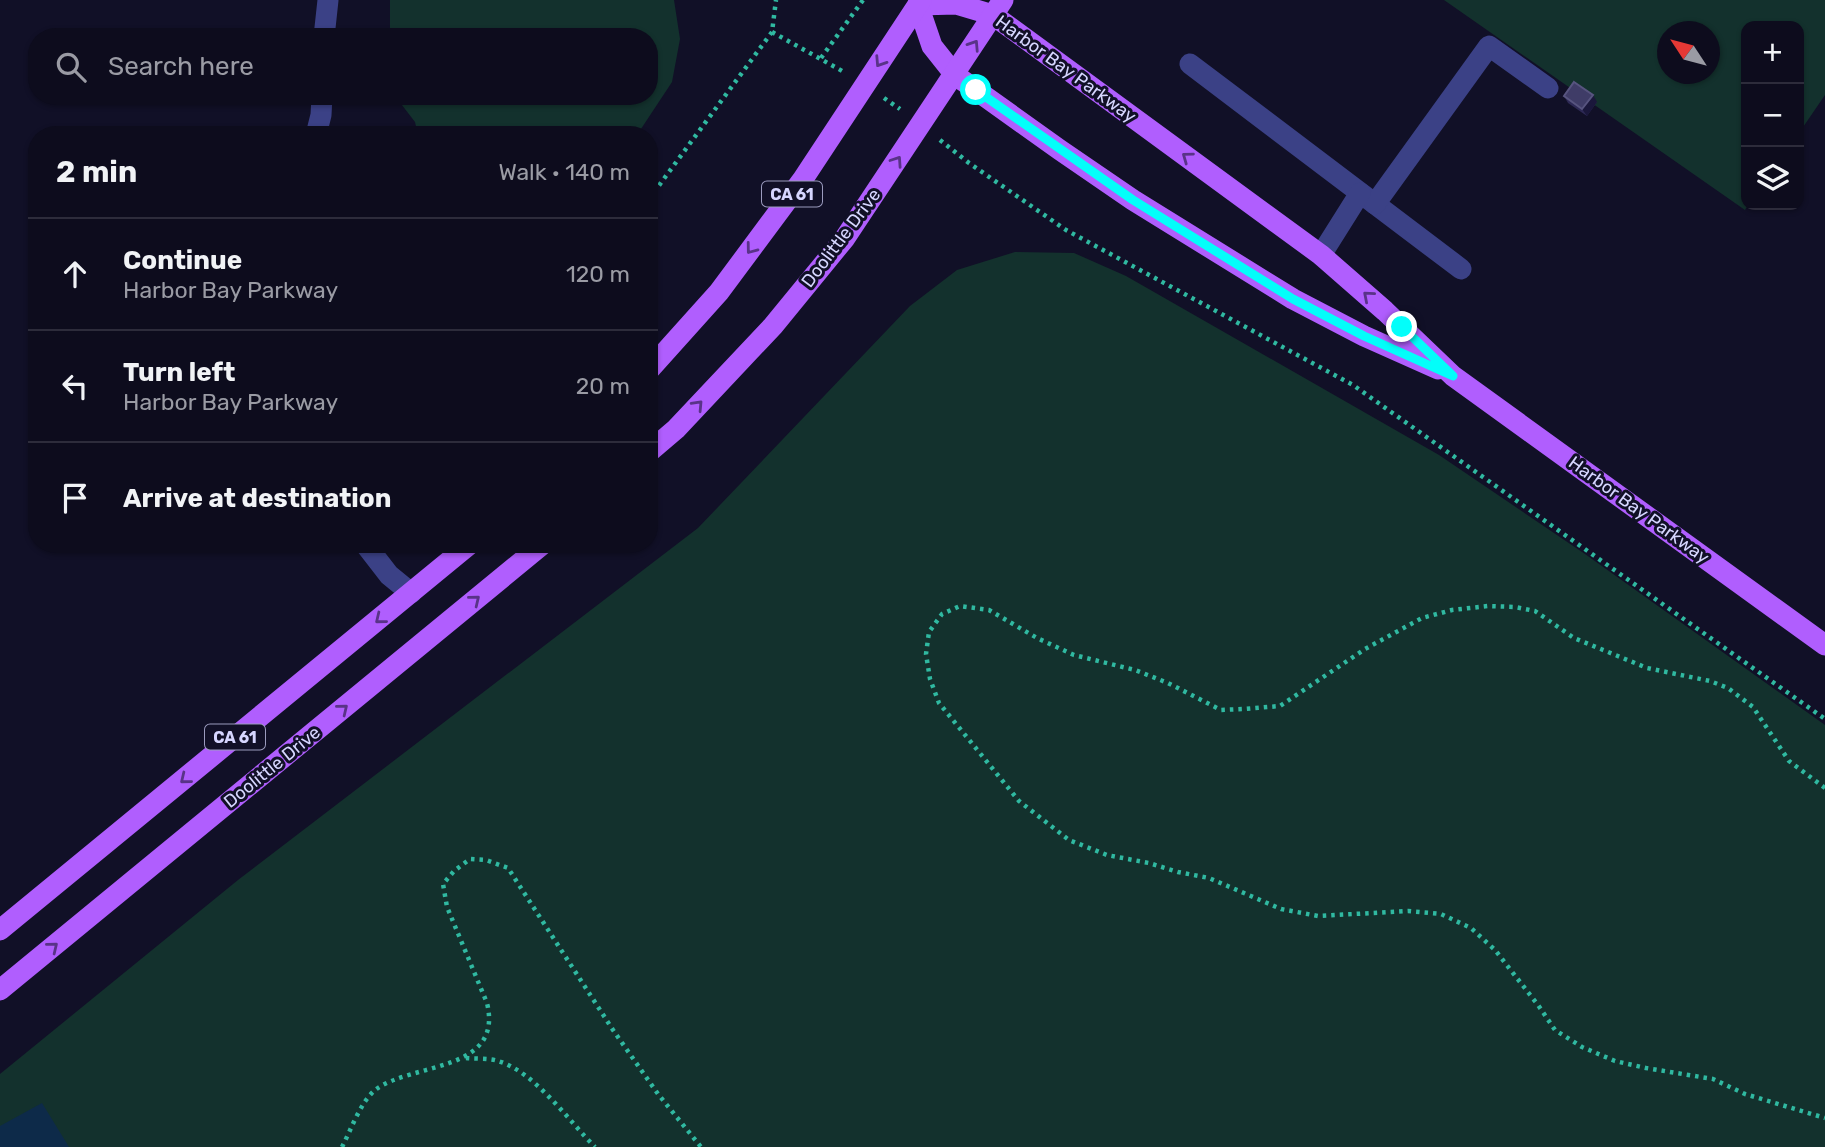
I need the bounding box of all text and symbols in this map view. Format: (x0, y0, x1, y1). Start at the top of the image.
street label: Harbor Bay Parkway (991, 11, 1141, 127)
north arrow (1657, 21, 1720, 84)
map controls (1741, 21, 1804, 210)
button: + (1741, 21, 1804, 84)
search box (28, 28, 658, 105)
one-way arrow (966, 40, 979, 53)
icon: search (52, 48, 90, 86)
text: Search here (108, 51, 254, 82)
one-way arrow (876, 54, 889, 67)
route start (960, 74, 991, 105)
button: − (1741, 84, 1804, 147)
button: layers (1741, 147, 1804, 210)
one-way arrow (1183, 153, 1195, 165)
text: 2 min (56, 154, 137, 190)
one-way arrow (889, 156, 901, 169)
text: Walk · 140 m (498, 158, 630, 186)
road number: CA 61 (762, 182, 822, 206)
street label: Doolittle Drive (797, 184, 885, 292)
one-way arrow (747, 241, 759, 253)
text: Continue (123, 245, 242, 276)
icon: ahead (56, 255, 94, 293)
text: 120 m (566, 260, 630, 288)
text: Harbor Bay Parkway (123, 276, 338, 304)
one-way arrow (1363, 292, 1376, 304)
route end (1386, 311, 1417, 342)
text: Turn left (123, 357, 235, 388)
icon: left (56, 367, 94, 405)
text: 20 m (576, 372, 630, 400)
text: Harbor Bay Parkway (123, 388, 338, 416)
one-way arrow (690, 400, 703, 413)
street label: Harbor Bay Parkway (1564, 452, 1714, 568)
icon: arrive (56, 479, 94, 517)
text: Arrive at destination (123, 483, 391, 514)
one-way arrow (467, 596, 479, 609)
one-way arrow (375, 610, 387, 623)
one-way arrow (335, 705, 347, 718)
street label: Doolittle Drive (219, 721, 325, 813)
road number: CA 61 (205, 724, 265, 750)
one-way arrow (180, 770, 192, 783)
one-way arrow (45, 942, 57, 955)

